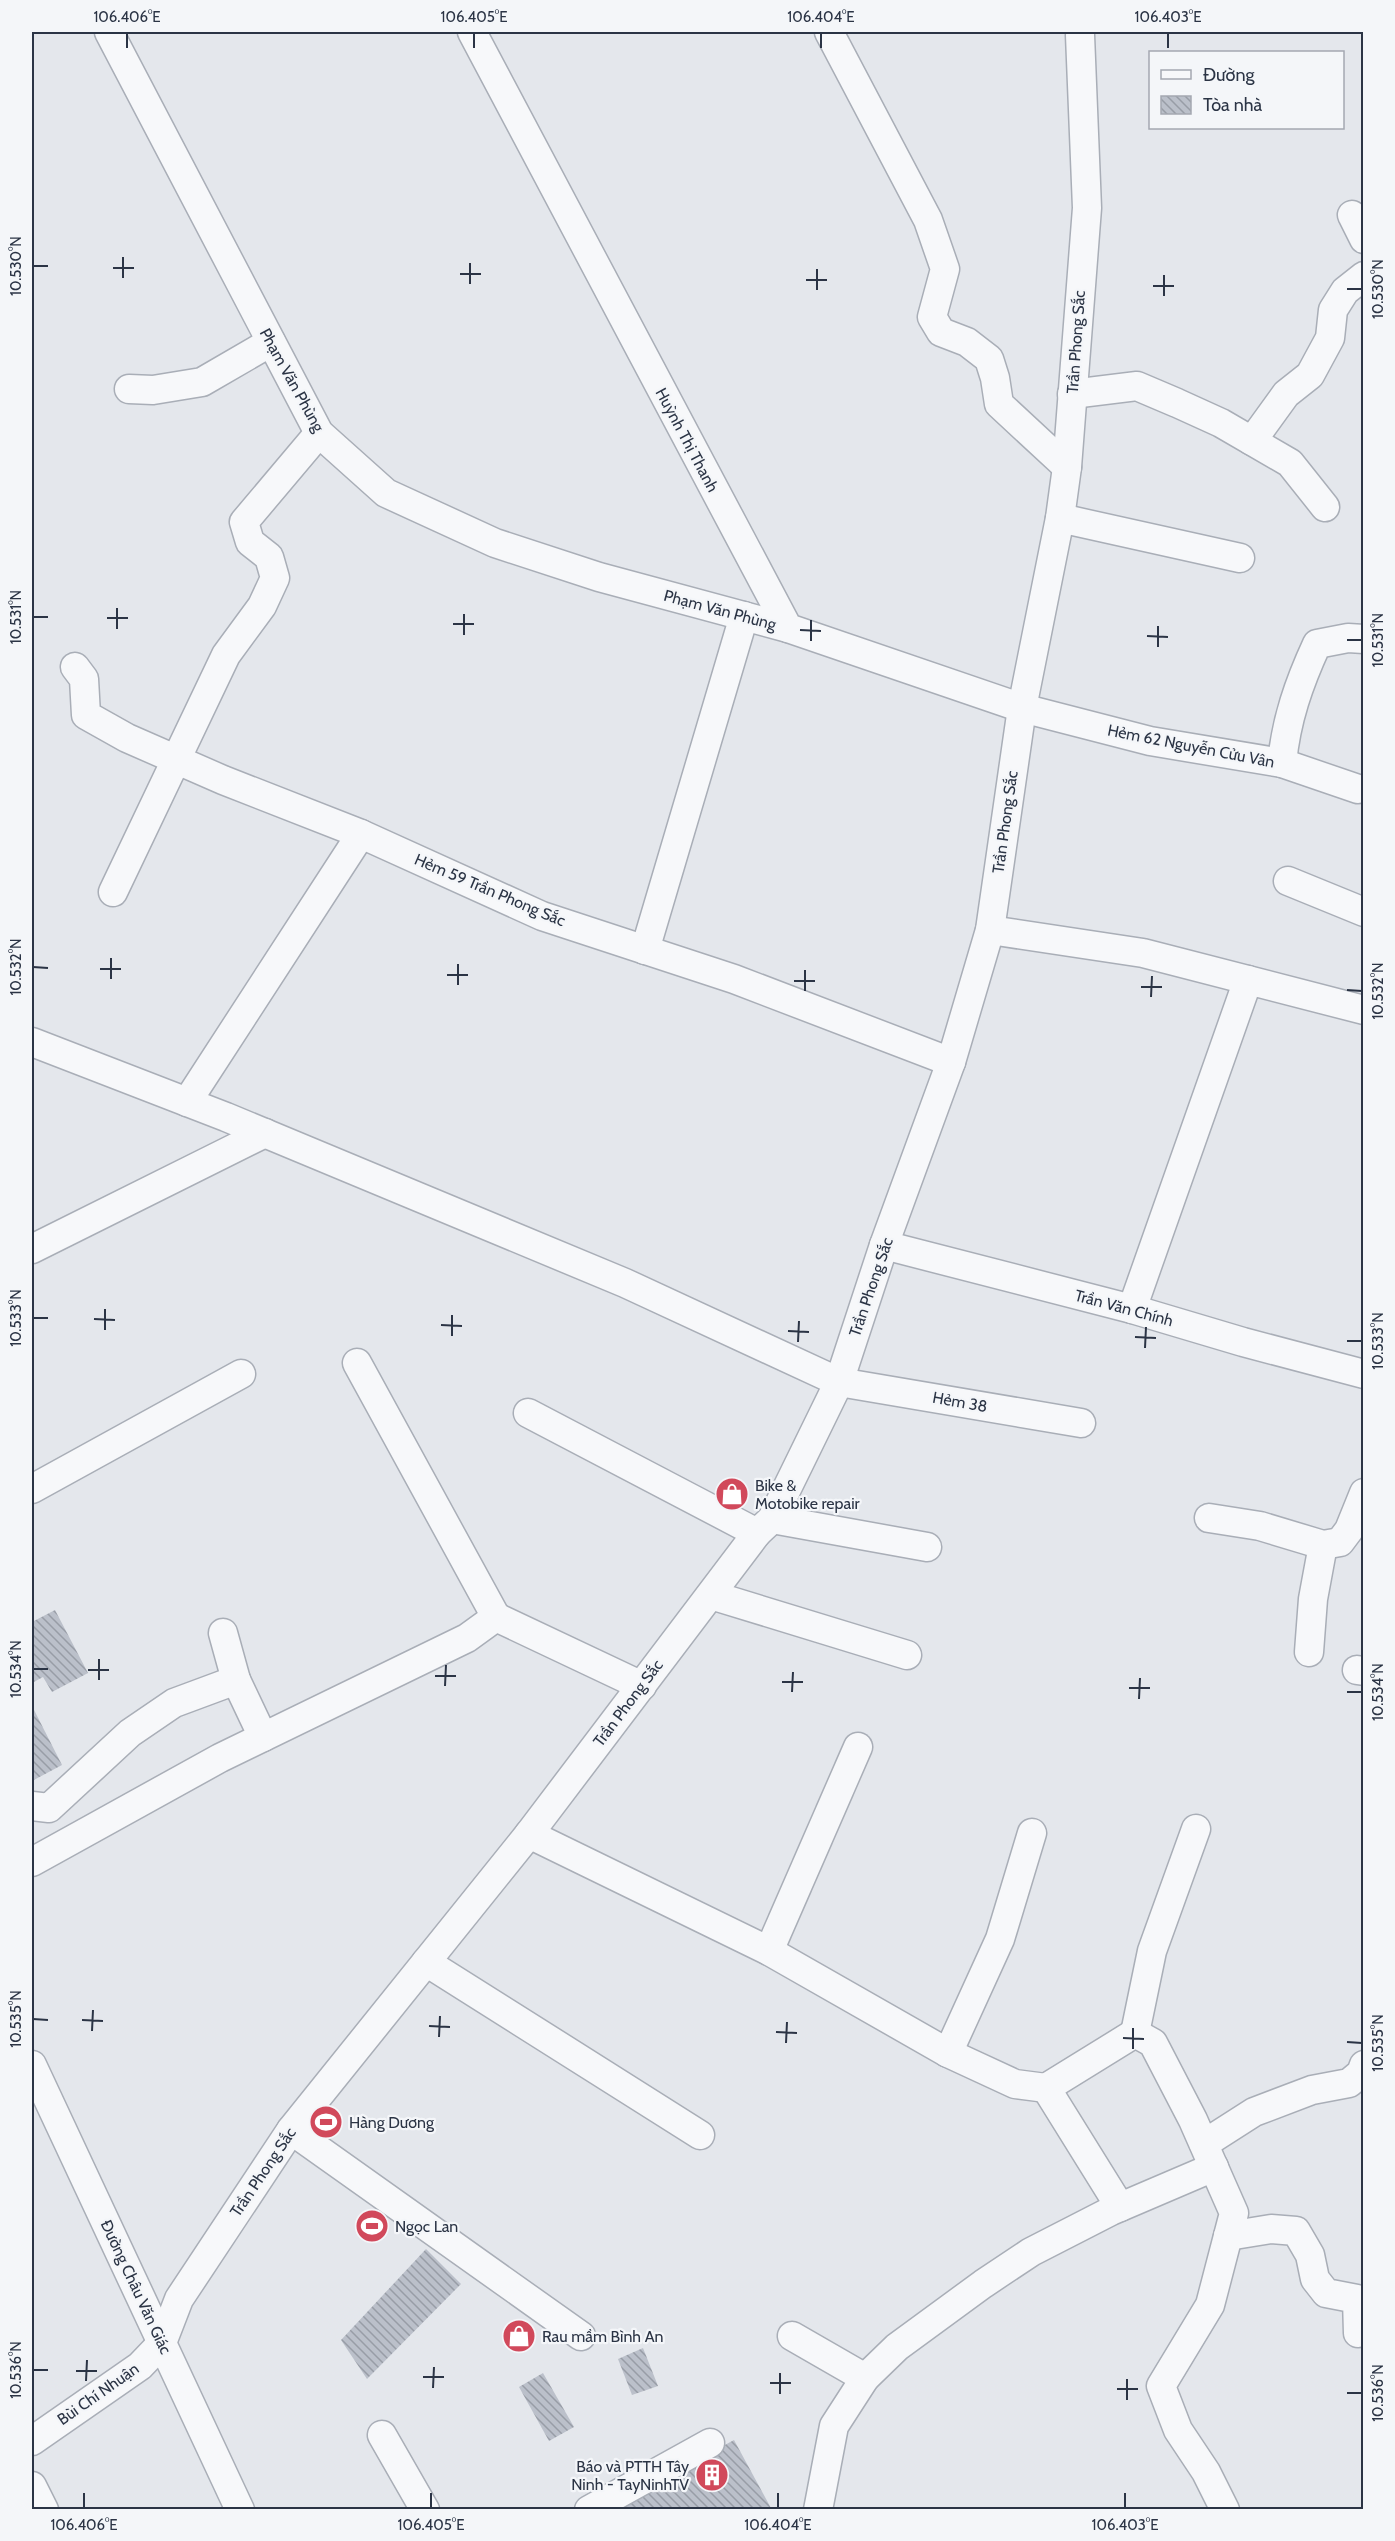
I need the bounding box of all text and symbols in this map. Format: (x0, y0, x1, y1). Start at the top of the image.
text: 106.406°E (93, 8, 161, 26)
text: 106.405°E (441, 8, 507, 26)
text: 106.404°E (787, 8, 855, 26)
text: 106.403°E (1135, 8, 1201, 26)
legend (1149, 51, 1344, 129)
text: Đường (1203, 64, 1256, 86)
text: Tòa nhà (1203, 94, 1263, 116)
text: 10.530°N (7, 236, 25, 296)
text: 10.530°N (1369, 259, 1387, 319)
street label: Trần Phong Sắc (1063, 290, 1089, 394)
street label: Phạm Văn Phùng (256, 325, 329, 436)
street label: Huỳnh Thị Thanh (652, 385, 722, 495)
street label: Phạm Văn Phùng (662, 586, 779, 634)
text: 10.531°N (7, 590, 25, 644)
text: 10.531°N (1369, 613, 1387, 667)
street label: Hẻm 62 Nguyễn Cửu Vân (1106, 720, 1276, 772)
street label: Trần Phong Sắc (988, 769, 1022, 875)
street label: Hẻm 59 Trần Phong Sắc (412, 850, 568, 930)
text: 10.532°N (7, 938, 25, 996)
text: 10.532°N (1369, 962, 1387, 1020)
street label: Trần Phong Sắc (845, 1235, 897, 1339)
street label: Trần Văn Chính (1073, 1286, 1175, 1330)
text: 10.533°N (7, 1289, 25, 1347)
text: 10.533°N (1369, 1312, 1387, 1370)
street label: Hẻm 38 (931, 1388, 989, 1416)
shop icon: Bike & Motobike repair (714, 1476, 750, 1512)
place label: Bike & Motobike repair (755, 1476, 861, 1513)
text: 10.534°N (7, 1640, 25, 1698)
street label: Trần Phong Sắc (589, 1656, 667, 1750)
text: 10.534°N (1369, 1663, 1387, 1721)
text: 10.535°N (7, 1990, 25, 2048)
text: 10.535°N (1369, 2014, 1387, 2072)
sports icon: Hàng Dương (308, 2104, 344, 2140)
place label: Hàng Dương (349, 2113, 435, 2132)
street label: Trần Phong Sắc (226, 2124, 300, 2220)
sports icon: Ngọc Lan (354, 2208, 390, 2244)
street label: Đường Châu Văn Giác (97, 2217, 175, 2357)
place label: Ngọc Lan (395, 2217, 458, 2236)
shop icon: Rau mầm Bình An (501, 2318, 537, 2354)
place label: Rau mầm Bình An (542, 2327, 663, 2346)
text: 10.536°N (7, 2341, 25, 2399)
street label: Bùi Chí Nhuận (54, 2359, 142, 2429)
text: 10.536°N (1369, 2364, 1387, 2422)
place label: Báo và PTTH Tây Ninh - TayNinhTV (571, 2457, 689, 2494)
building icon: Báo và PTTH Tây Ninh - TayNinhTV (694, 2457, 730, 2493)
text: 106.406°E (50, 2516, 118, 2534)
text: 106.405°E (398, 2516, 464, 2534)
text: 106.404°E (744, 2516, 812, 2534)
text: 106.403°E (1092, 2516, 1158, 2534)

